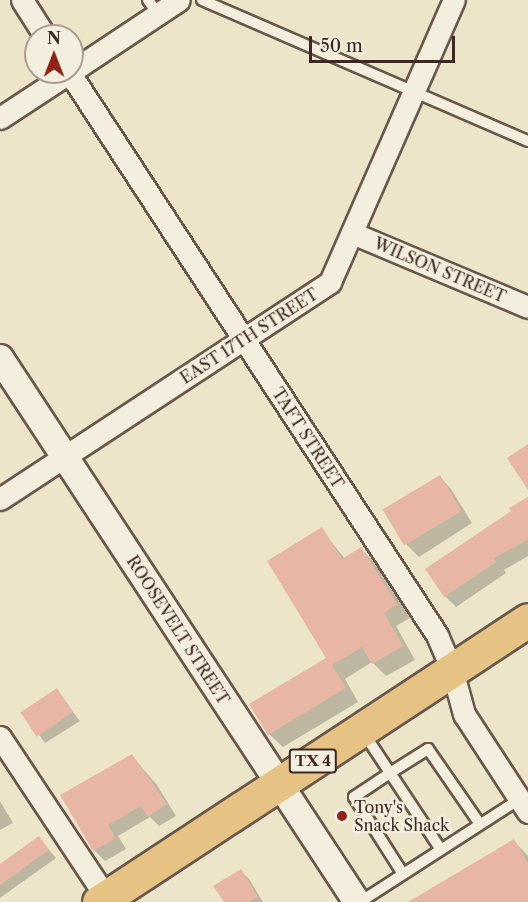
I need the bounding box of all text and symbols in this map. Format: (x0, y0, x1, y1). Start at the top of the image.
north arrow (24, 24, 84, 84)
scale bar (312, 24, 458, 62)
text: N (47, 28, 61, 48)
text: 50 m (320, 35, 363, 57)
street label: WILSON STREET (371, 234, 509, 306)
street label: EAST 17TH STREET (176, 284, 322, 388)
street label: TAFT STREET (268, 384, 348, 492)
street label: ROOSEVELT STREET (123, 552, 233, 708)
road number: TX 4 (288, 749, 338, 773)
place label: Tony's Snack Shack (354, 797, 450, 835)
marker: Tony's Snack Shack (335, 809, 349, 823)

